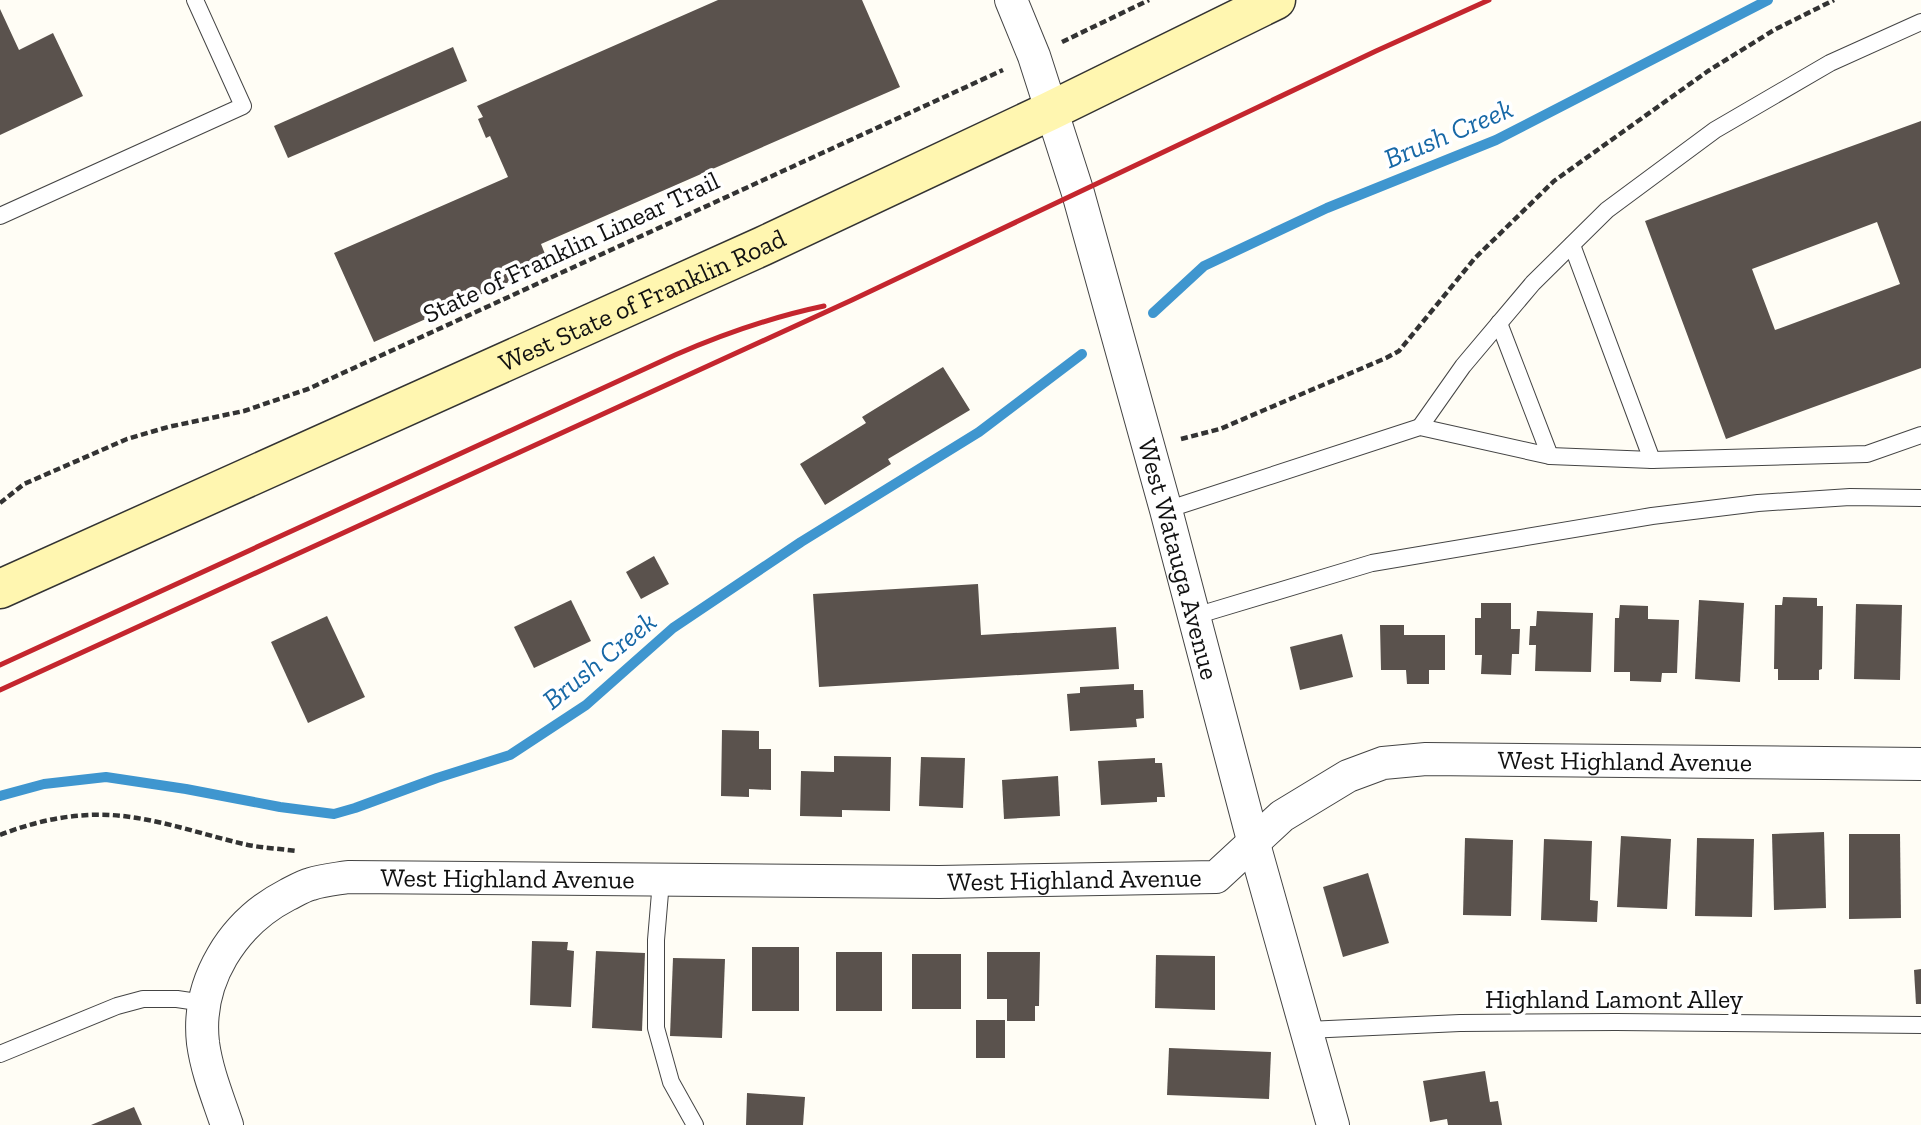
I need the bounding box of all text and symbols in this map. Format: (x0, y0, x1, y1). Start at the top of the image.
water label: Brush Creek (1379, 92, 1517, 175)
street label: State of Franklin Linear Trail (418, 164, 724, 330)
street label: West State of Franklin Road (494, 222, 791, 379)
street label: West Watauga Avenue (1131, 435, 1226, 683)
water label: Brush Creek (536, 605, 663, 716)
street label: West Highland Avenue (1498, 744, 1752, 778)
street label: West Highland Avenue (380, 861, 635, 895)
street label: West Highland Avenue (947, 861, 1202, 898)
street label: Highland Lamont Alley (1485, 983, 1744, 1015)

